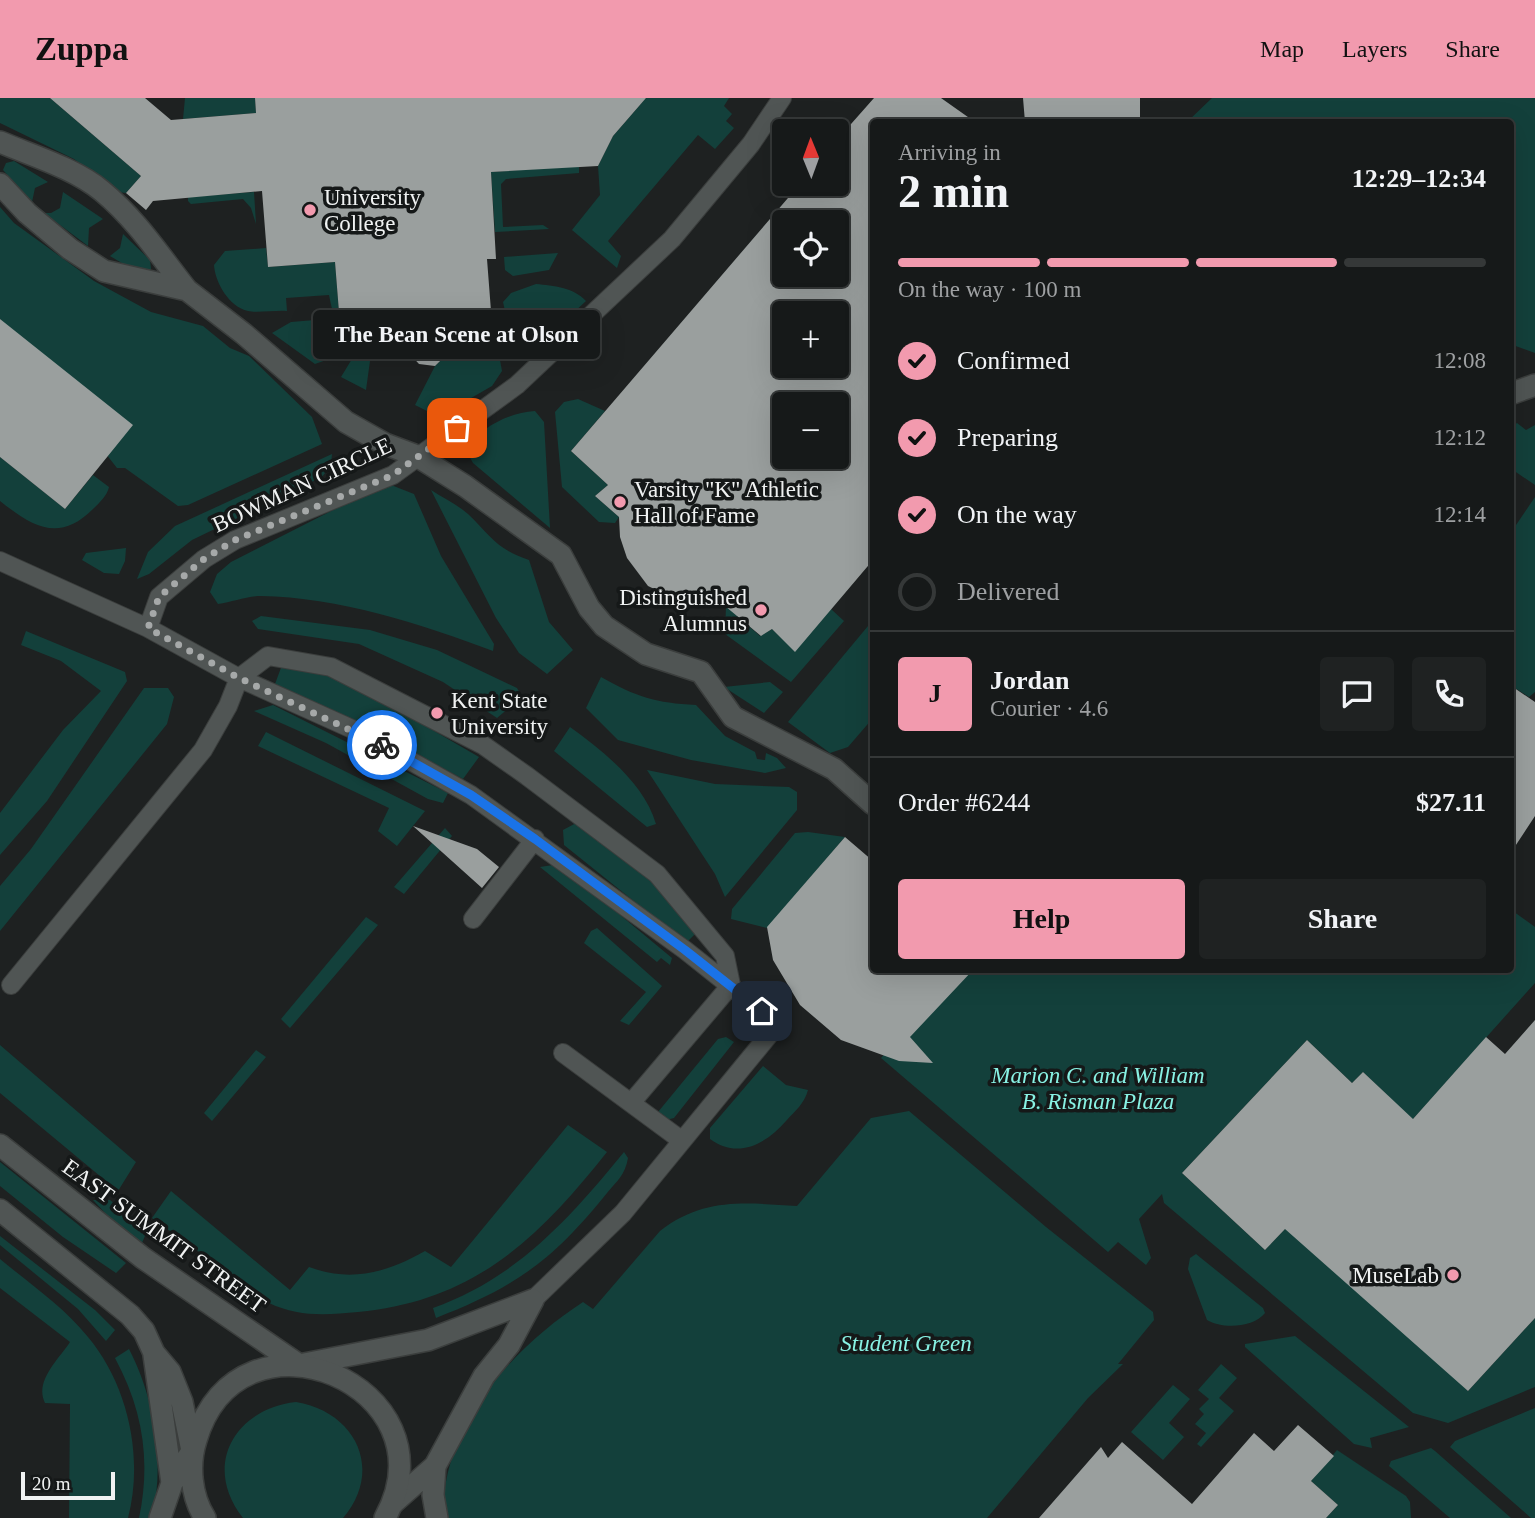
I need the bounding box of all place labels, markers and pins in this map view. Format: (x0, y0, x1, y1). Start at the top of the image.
place label: University College (324, 185, 422, 236)
marker: University College (302, 202, 318, 218)
callout: The Bean Scene at Olson (314, 309, 600, 358)
pin (427, 398, 487, 458)
place label: Varsity "K" Athletic Hall of Fame (634, 477, 819, 528)
marker: Varsity "K" Athletic Hall of Fame (612, 494, 628, 510)
place label: Distinguished Alumnus (619, 585, 747, 636)
marker: Distinguished Alumnus (753, 602, 769, 618)
place label: Kent State University (451, 688, 549, 739)
marker: Kent State University (429, 705, 445, 721)
pin (732, 981, 792, 1041)
place label: MuseLab (1352, 1263, 1439, 1288)
marker: MuseLab (1445, 1267, 1461, 1283)

